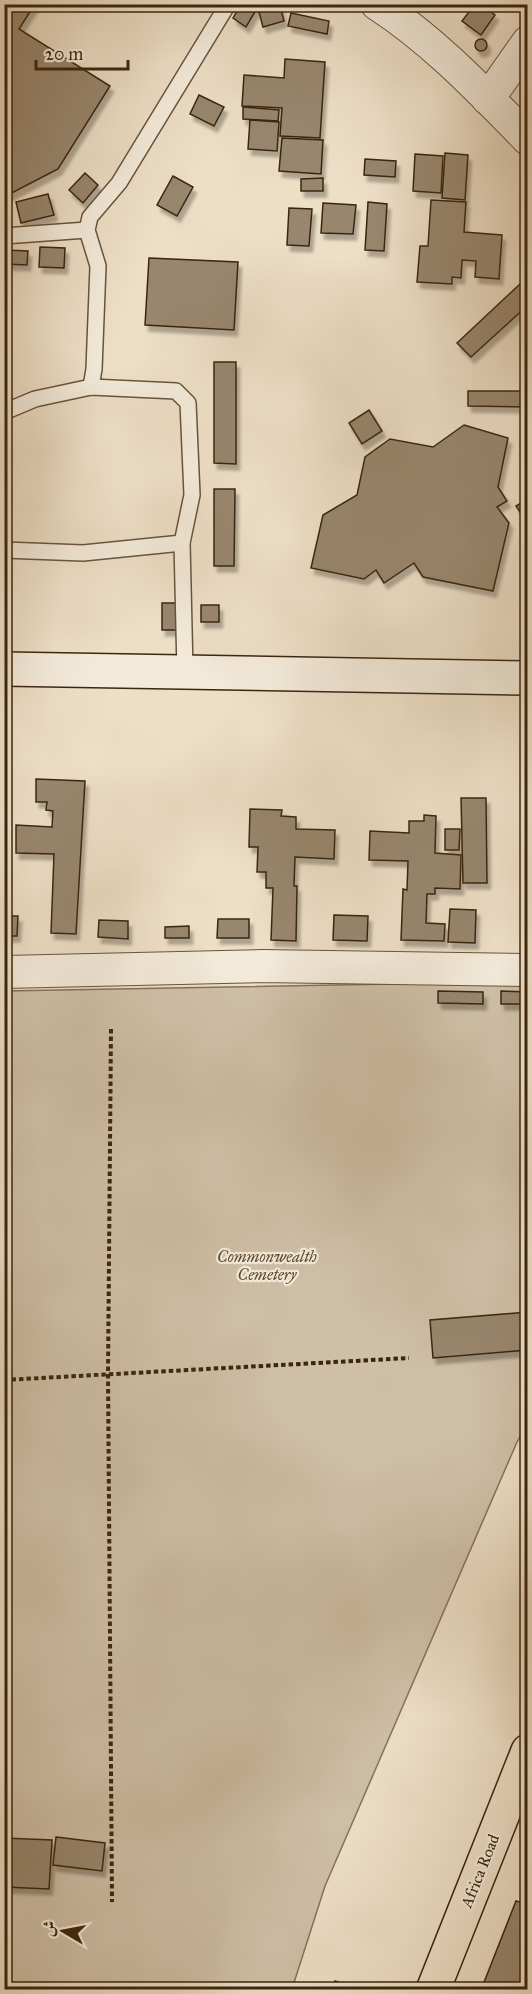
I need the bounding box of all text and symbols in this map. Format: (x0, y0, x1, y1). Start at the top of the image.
scale bar (36, 33, 128, 71)
text: 20 m (45, 43, 83, 65)
park label: Commonwealth Cemetery (217, 1247, 317, 1284)
street label: Africa Road (456, 1831, 503, 1911)
north arrow (33, 1901, 93, 1961)
text: ش (38, 1919, 59, 1938)

